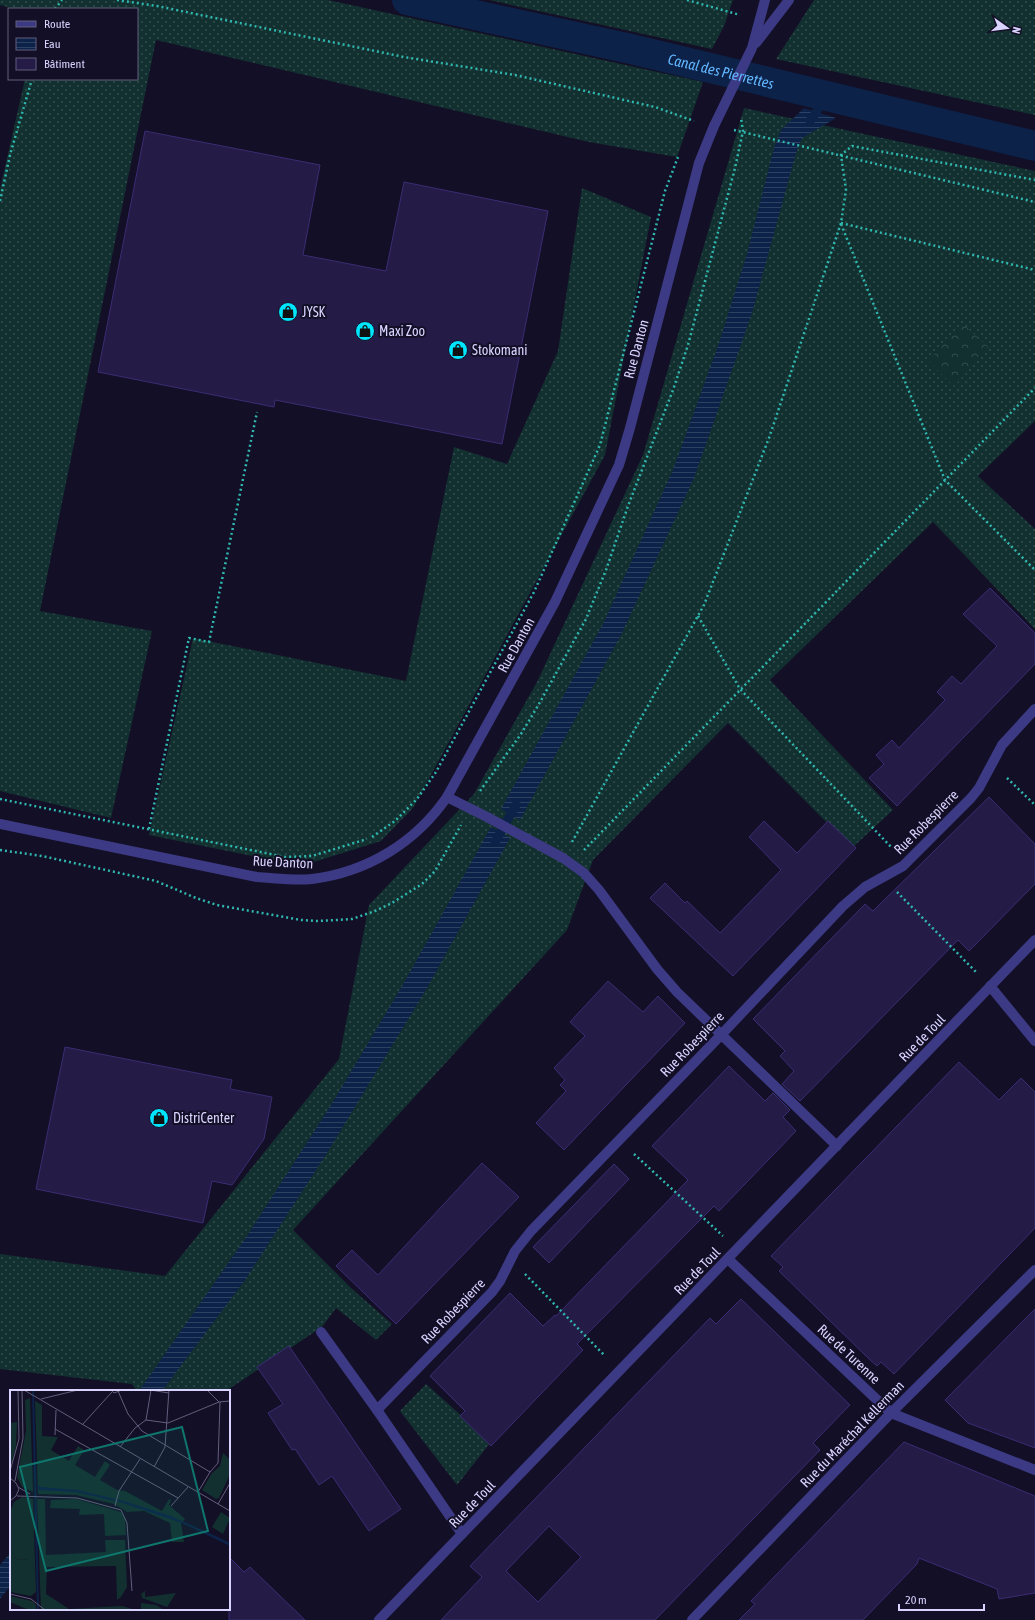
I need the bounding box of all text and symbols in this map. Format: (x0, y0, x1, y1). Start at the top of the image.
legend (8, 8, 138, 80)
north arrow (987, 8, 1027, 48)
text: Route (44, 17, 70, 31)
text: N (1010, 26, 1023, 35)
text: Eau (44, 37, 61, 51)
water label: Canal des Pierrettes (666, 50, 776, 92)
text: Bâtiment (44, 57, 85, 71)
shop icon: JYSK (277, 301, 299, 323)
place label: JYSK (302, 304, 326, 320)
street label: Rue Danton (620, 318, 652, 380)
shop icon: Maxi Zoo (354, 320, 376, 342)
place label: Maxi Zoo (379, 323, 425, 339)
shop icon: Stokomani (447, 339, 469, 361)
place label: Stokomani (472, 342, 527, 358)
street label: Rue Danton (494, 615, 538, 675)
street label: Rue Robespierre (891, 787, 961, 857)
street label: Rue Danton (252, 852, 314, 872)
street label: Rue Robespierre (657, 1008, 727, 1080)
street label: Rue de Toul (896, 1011, 949, 1065)
shop icon: DistriCenter (148, 1107, 170, 1129)
place label: DistriCenter (173, 1110, 235, 1126)
street label: Rue de Toul (671, 1244, 724, 1298)
street label: Rue Robespierre (418, 1275, 488, 1347)
street label: Rue de Turenne (814, 1321, 884, 1387)
street label: Rue du Maréchal Kellerman (797, 1377, 907, 1491)
inset map (10, 1390, 230, 1610)
street label: Rue de Toul (446, 1477, 499, 1531)
scale bar (899, 1586, 984, 1612)
text: 20 m (905, 1593, 927, 1607)

